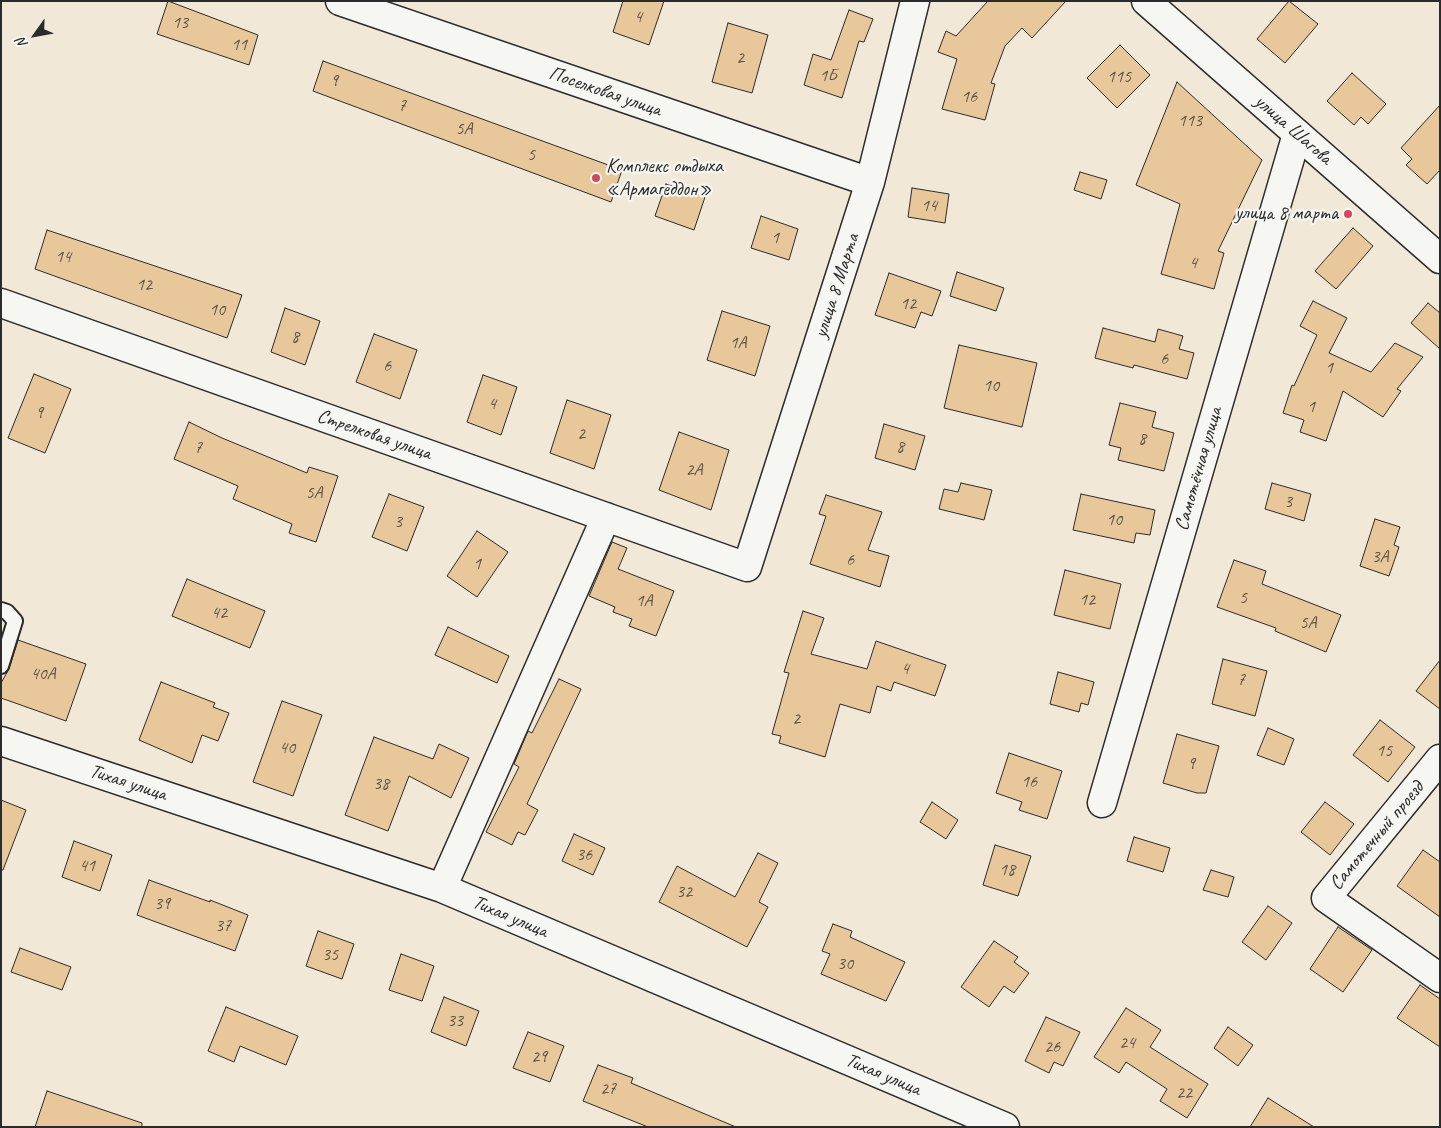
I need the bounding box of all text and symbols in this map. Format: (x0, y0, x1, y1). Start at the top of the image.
house number: 4 (634, 6, 642, 28)
north arrow (10, 10, 60, 60)
house number: 13 (172, 12, 188, 34)
house number: 11 (231, 34, 247, 56)
text: N (12, 35, 31, 51)
house number: 2 (736, 47, 744, 69)
street label: Поселковая улица (546, 62, 664, 122)
house number: 1Б (819, 65, 837, 87)
house number: 115 (1107, 66, 1131, 88)
house number: 9 (330, 70, 338, 92)
house number: 16 (961, 86, 977, 108)
street label: улица Шагова (1249, 90, 1337, 170)
house number: 7 (398, 95, 406, 117)
house number: 113 (1178, 110, 1202, 132)
house number: 5А (455, 118, 473, 140)
house number: 5 (527, 144, 535, 166)
place label: Комплекс отдыха «Армагеддон» (606, 155, 723, 202)
marker: Комплекс отдыха «Армагеддон» (590, 172, 602, 184)
house number: 14 (921, 195, 937, 217)
place label: улица 8 марта (1235, 202, 1338, 226)
marker: улица 8 марта (1342, 208, 1354, 220)
house number: 1 (771, 227, 779, 249)
street label: улица 8 Марта (809, 231, 865, 341)
house number: 14 (55, 246, 71, 268)
house number: 4 (1189, 252, 1197, 274)
house number: 12 (136, 274, 152, 296)
house number: 12 (900, 293, 916, 315)
house number: 10 (209, 299, 225, 321)
house number: 8 (291, 326, 299, 348)
house number: 1А (729, 332, 747, 354)
house number: 6 (1160, 348, 1168, 370)
house number: 6 (383, 355, 391, 377)
house number: 1 (1325, 357, 1333, 379)
house number: 10 (983, 375, 999, 397)
house number: 4 (488, 393, 496, 415)
house number: 1 (1307, 396, 1315, 418)
house number: 9 (35, 402, 43, 424)
street label: Стрелковая улица (314, 404, 434, 466)
street label: Самотёчная улица (1170, 404, 1228, 534)
house number: 2 (577, 423, 585, 445)
house number: 8 (1138, 428, 1146, 450)
house number: 8 (896, 436, 904, 458)
house number: 7 (194, 437, 202, 459)
house number: 2А (685, 459, 703, 481)
house number: 5А (305, 482, 323, 504)
house number: 3 (1284, 491, 1292, 513)
house number: 10 (1106, 509, 1122, 531)
house number: 3 (394, 511, 402, 533)
house number: 3А (1371, 546, 1389, 568)
house number: 6 (846, 549, 854, 571)
house number: 1 (473, 553, 481, 575)
house number: 5 (1239, 587, 1247, 609)
house number: 12 (1079, 589, 1095, 611)
house number: 1А (635, 590, 653, 612)
house number: 42 (211, 602, 227, 624)
house number: 5А (1299, 612, 1317, 634)
house number: 4 (901, 658, 909, 680)
house number: 40А (30, 663, 56, 685)
house number: 7 (1237, 669, 1245, 691)
house number: 2 (792, 708, 800, 730)
house number: 40 (279, 737, 295, 759)
house number: 15 (1376, 740, 1392, 762)
house number: 9 (1187, 753, 1195, 775)
street label: Тихая улица (86, 759, 170, 807)
house number: 16 (1021, 771, 1037, 793)
house number: 38 (373, 773, 389, 795)
street label: Самотечный проезд (1325, 777, 1429, 895)
house number: 36 (576, 844, 592, 866)
house number: 41 (79, 855, 95, 877)
house number: 18 (999, 859, 1015, 881)
house number: 32 (676, 881, 692, 903)
street label: Тихая улица (469, 890, 551, 944)
house number: 39 (154, 893, 170, 915)
house number: 37 (215, 915, 231, 937)
house number: 35 (322, 944, 338, 966)
house number: 30 (837, 953, 853, 975)
house number: 33 (447, 1010, 463, 1032)
house number: 24 (1119, 1032, 1135, 1054)
house number: 26 (1044, 1036, 1060, 1058)
house number: 29 (531, 1046, 547, 1068)
street label: Тихая улица (842, 1048, 924, 1102)
house number: 27 (600, 1078, 616, 1100)
house number: 22 (1176, 1082, 1192, 1104)

